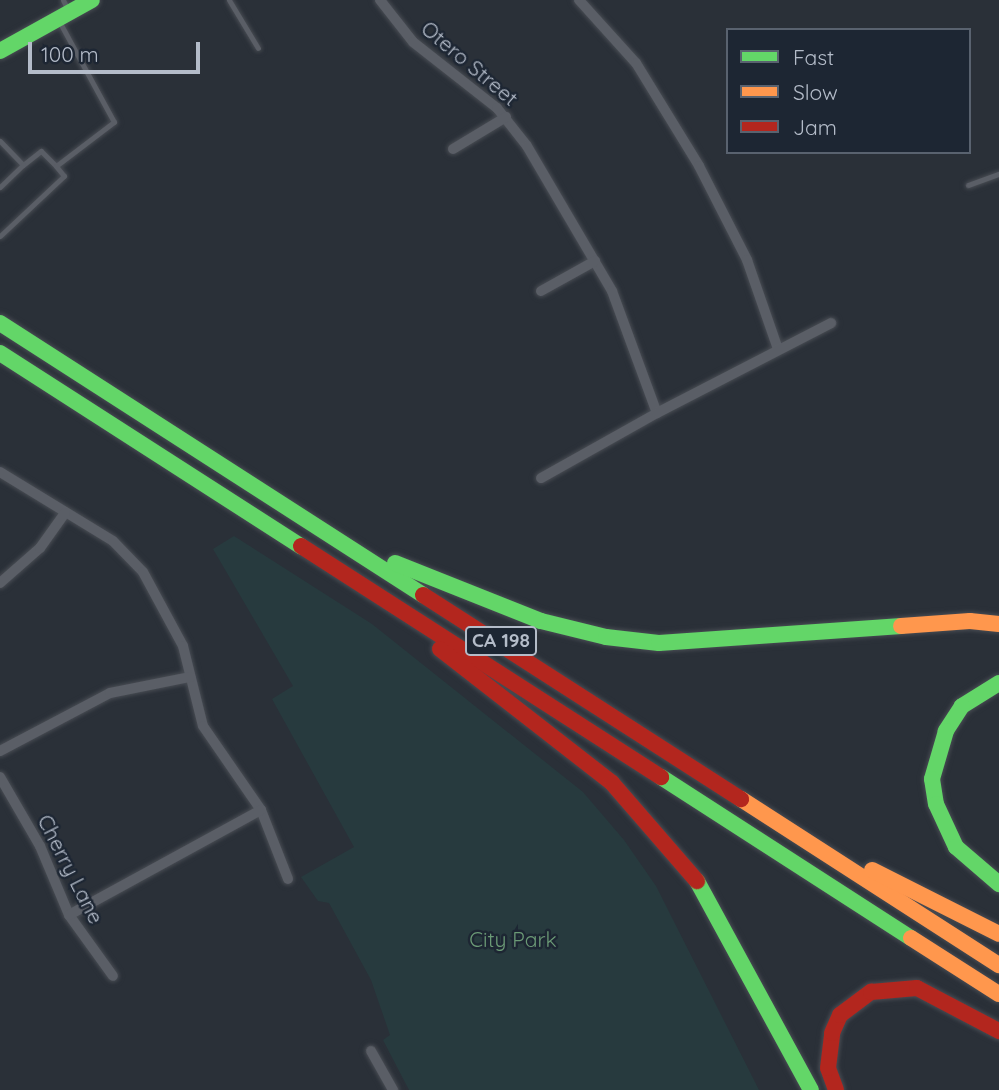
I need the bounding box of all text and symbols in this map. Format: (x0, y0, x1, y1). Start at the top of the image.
street label: Otero Street (417, 15, 523, 111)
scale bar (32, 28, 203, 72)
legend (726, 28, 971, 154)
text: 100 m (41, 41, 99, 67)
text: Fast (793, 44, 834, 70)
text: Slow (793, 79, 838, 105)
text: Jam (793, 114, 837, 140)
road number: CA 198 (464, 626, 538, 656)
street label: Cherry Lane (33, 810, 109, 928)
park label: City Park (469, 926, 557, 952)

